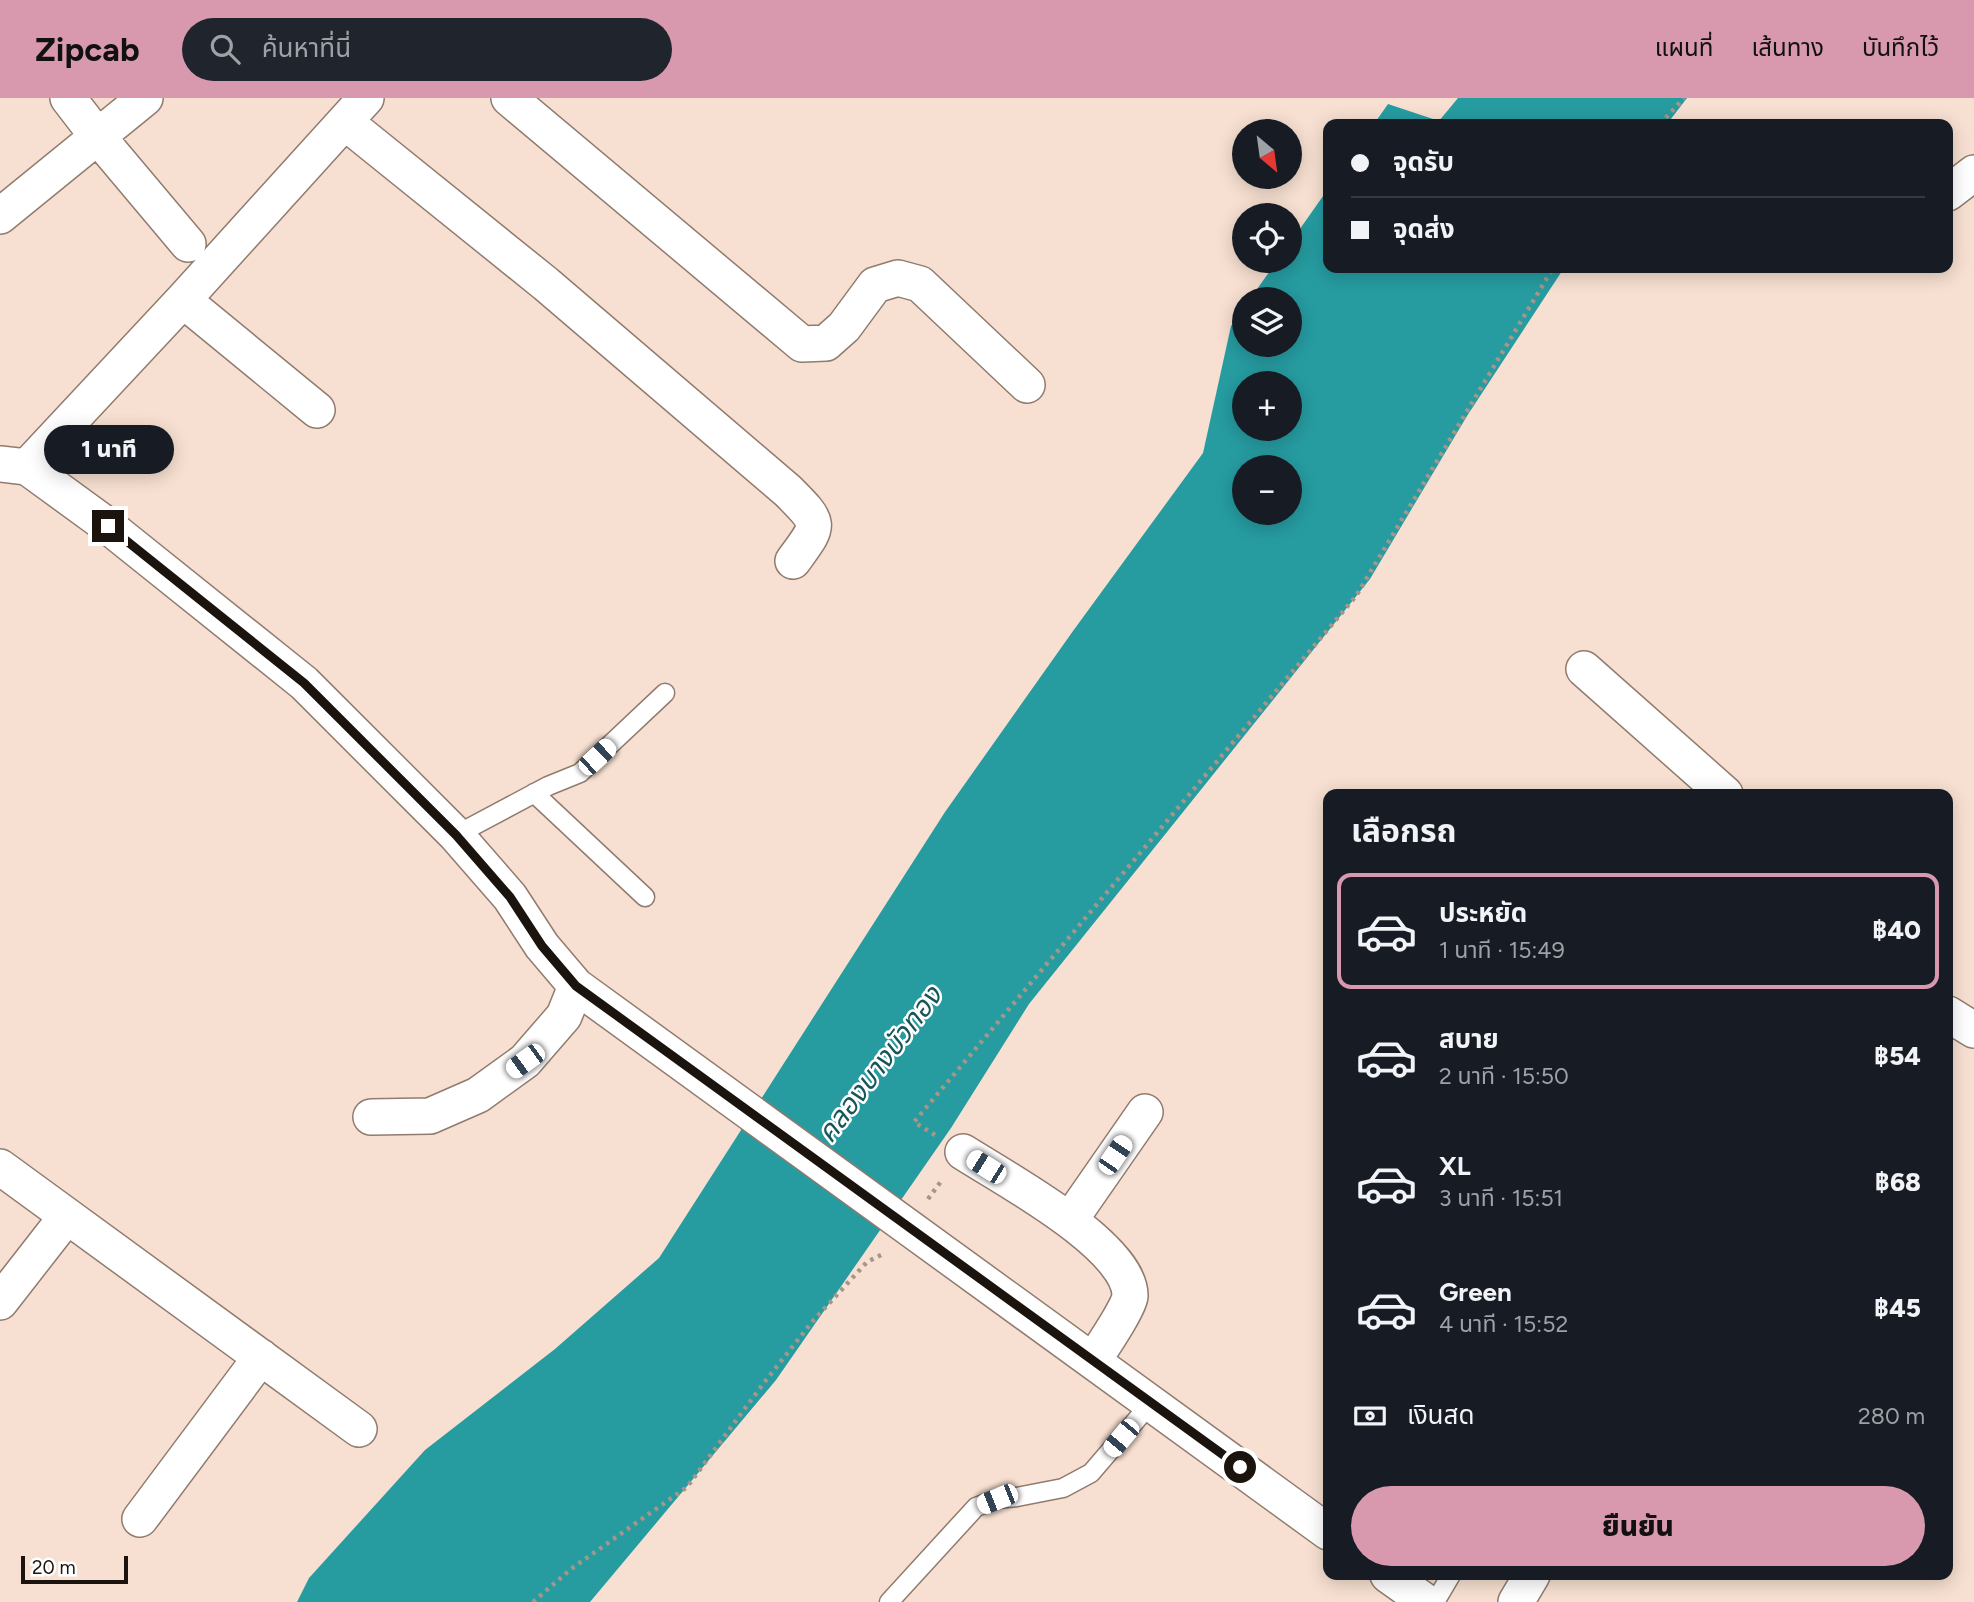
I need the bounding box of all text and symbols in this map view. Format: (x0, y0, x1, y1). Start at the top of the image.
search box (182, 18, 672, 81)
text: Zipcab (35, 30, 140, 69)
icon: search (206, 30, 244, 68)
text: ค้นหาที่นี่ (262, 32, 351, 64)
text: แผนที่ (1655, 33, 1713, 62)
text: เส้นทาง (1751, 33, 1824, 62)
text: บันทึกไว้ (1862, 33, 1939, 62)
north arrow (1232, 119, 1302, 189)
map controls (1232, 119, 1302, 525)
text: จุดรับ (1393, 146, 1454, 178)
button: locate (1232, 203, 1302, 273)
text: จุดส่ง (1393, 213, 1455, 245)
button: layers (1232, 287, 1302, 357)
button: + (1232, 371, 1302, 441)
callout: 1 นาที (43, 424, 173, 474)
text: 1 นาที (81, 435, 137, 463)
button: − (1232, 455, 1302, 525)
route end (92, 510, 124, 542)
car (575, 735, 620, 779)
text: เลือกรถ (1351, 812, 1456, 850)
text: ประหยัด (1439, 897, 1527, 929)
icon: car (1355, 900, 1418, 963)
text: ฿40 (1872, 914, 1921, 946)
text: 1 นาที · 15:49 (1439, 936, 1565, 964)
water label: คลองบางบัวทอง (809, 978, 950, 1149)
text: สบาย (1439, 1023, 1499, 1055)
icon: car (1355, 1026, 1418, 1089)
car (502, 1040, 549, 1082)
text: ฿54 (1874, 1040, 1921, 1072)
text: 2 นาที · 15:50 (1439, 1062, 1569, 1090)
car (1095, 1132, 1136, 1178)
car (963, 1147, 1010, 1187)
text: XL (1439, 1150, 1471, 1182)
icon: car (1355, 1152, 1418, 1215)
text: ฿68 (1875, 1166, 1921, 1198)
text: 3 นาที · 15:51 (1439, 1184, 1563, 1212)
text: Green (1439, 1276, 1512, 1308)
icon: car (1355, 1278, 1418, 1341)
text: ฿45 (1874, 1292, 1921, 1324)
text: 4 นาที · 15:52 (1439, 1310, 1568, 1338)
icon: cash (1351, 1397, 1389, 1435)
text: เงินสด (1407, 1399, 1474, 1431)
text: 280 m (1858, 1402, 1925, 1430)
car (1100, 1415, 1143, 1461)
route start (1224, 1451, 1256, 1483)
car (974, 1481, 1021, 1517)
button: ยืนยัน (1351, 1486, 1925, 1566)
scale bar (21, 1553, 128, 1585)
text: 20 m (32, 1556, 76, 1579)

